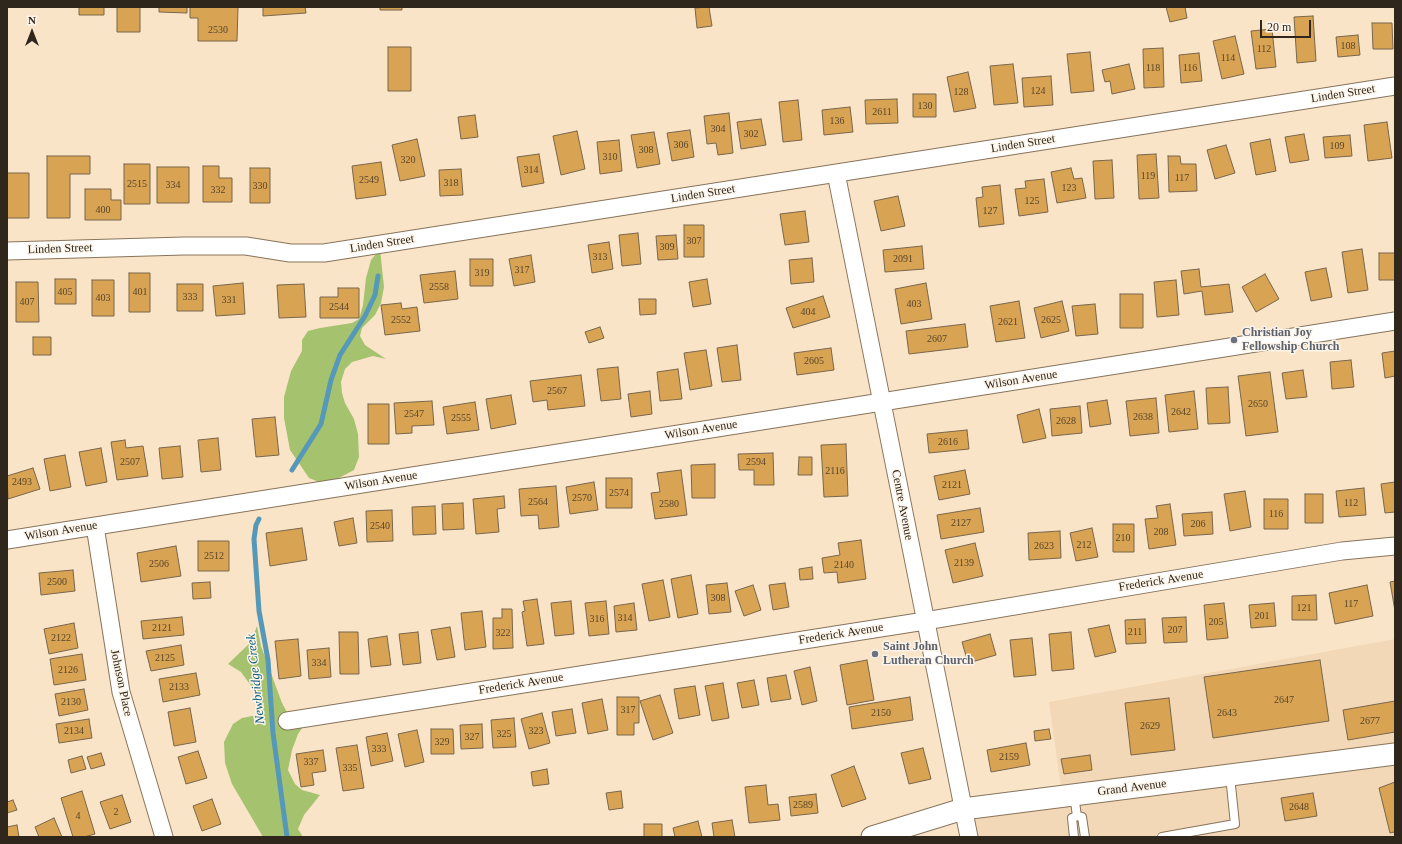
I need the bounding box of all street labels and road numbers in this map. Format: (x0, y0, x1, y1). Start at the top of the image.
street label: Linden Street (1310, 82, 1376, 106)
street label: Linden Street (990, 132, 1056, 156)
street label: Linden Street (670, 182, 736, 206)
street label: Linden Street (349, 232, 415, 256)
street label: Linden Street (27, 241, 93, 257)
street label: Wilson Avenue (984, 367, 1058, 393)
street label: Wilson Avenue (664, 417, 738, 443)
street label: Wilson Avenue (344, 468, 418, 494)
street label: Centre Avenue (888, 469, 916, 541)
street label: Wilson Avenue (24, 518, 98, 544)
street label: Frederick Avenue (1118, 567, 1204, 595)
street label: Frederick Avenue (798, 620, 884, 648)
street label: Johnson Place (107, 648, 135, 718)
street label: Frederick Avenue (478, 670, 564, 698)
street label: Grand Avenue (1097, 777, 1167, 799)

